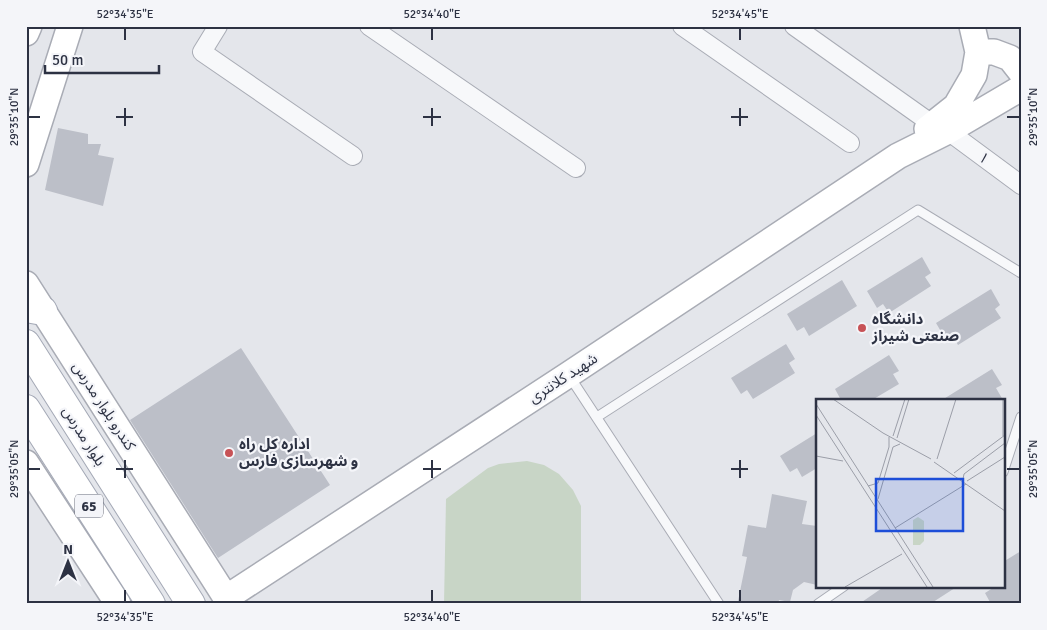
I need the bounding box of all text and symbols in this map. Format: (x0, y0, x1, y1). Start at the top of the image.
text: 52°34'35"E (96, 7, 154, 22)
text: 52°34'40"E (403, 7, 461, 22)
text: 52°34'45"E (711, 7, 769, 22)
scale bar (45, 42, 159, 74)
text: 50 m (52, 51, 83, 69)
text: 29°35'10"N (7, 88, 22, 146)
text: 29°35'10"N (1026, 88, 1041, 146)
street label: ۱ (975, 148, 993, 168)
place label: دانشگاه صنعتی شیراز (871, 310, 959, 345)
marker: دانشگاه صنعتی شیراز (856, 322, 868, 334)
street label: شهید کلانتری (525, 349, 601, 407)
street label: کندرو بلوار مدرس (69, 358, 139, 454)
inset map (816, 399, 1004, 588)
street label: بلوار مدرس (59, 403, 109, 469)
place label: اداره کل راه و شهرسازی فارس (239, 435, 358, 470)
text: 29°35'05"N (7, 440, 22, 498)
text: 29°35'05"N (1026, 440, 1041, 498)
marker: اداره کل راه و شهرسازی فارس (223, 447, 235, 459)
road number: 65 (75, 494, 103, 518)
north arrow (42, 538, 92, 588)
text: N (63, 541, 73, 558)
text: 52°34'35"E (96, 610, 154, 625)
text: 52°34'40"E (403, 610, 461, 625)
text: 52°34'45"E (711, 610, 769, 625)

